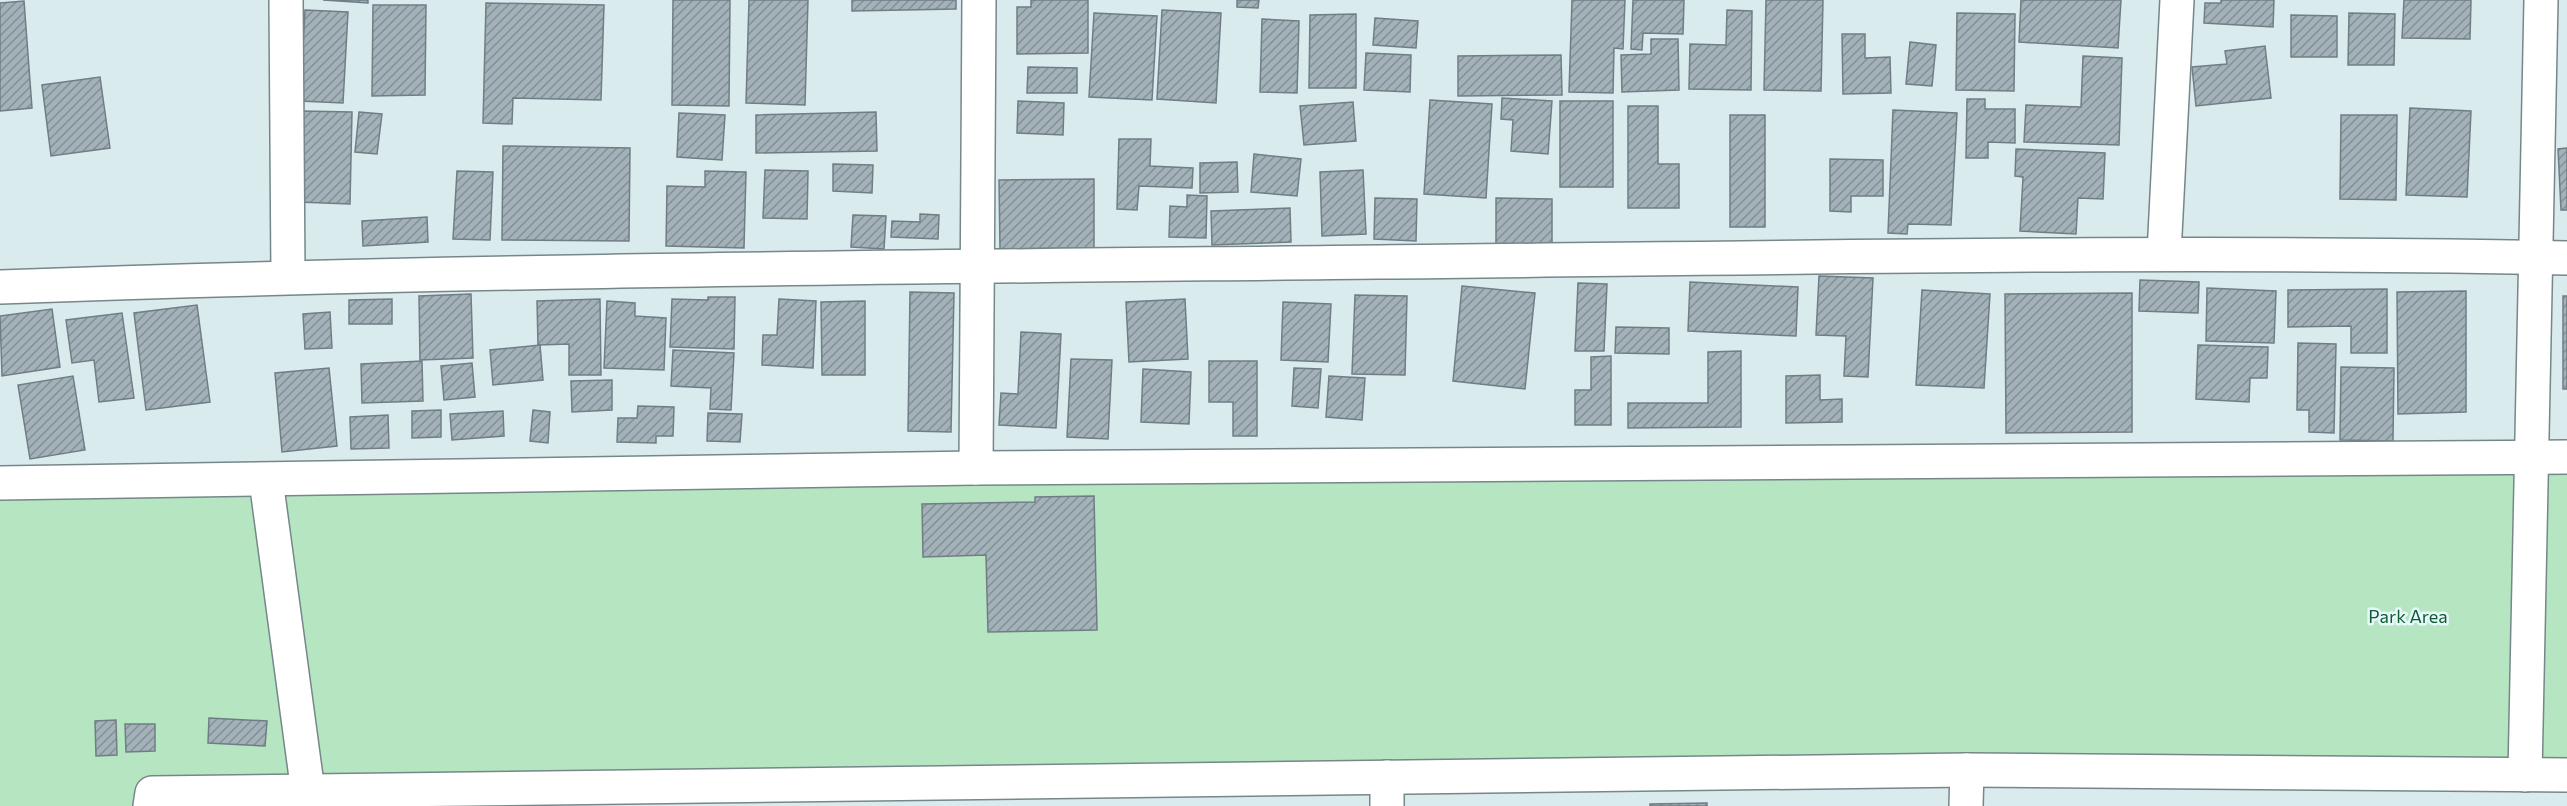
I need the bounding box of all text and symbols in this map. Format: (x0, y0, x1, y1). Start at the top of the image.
park label: Park Area (2368, 605, 2448, 627)

